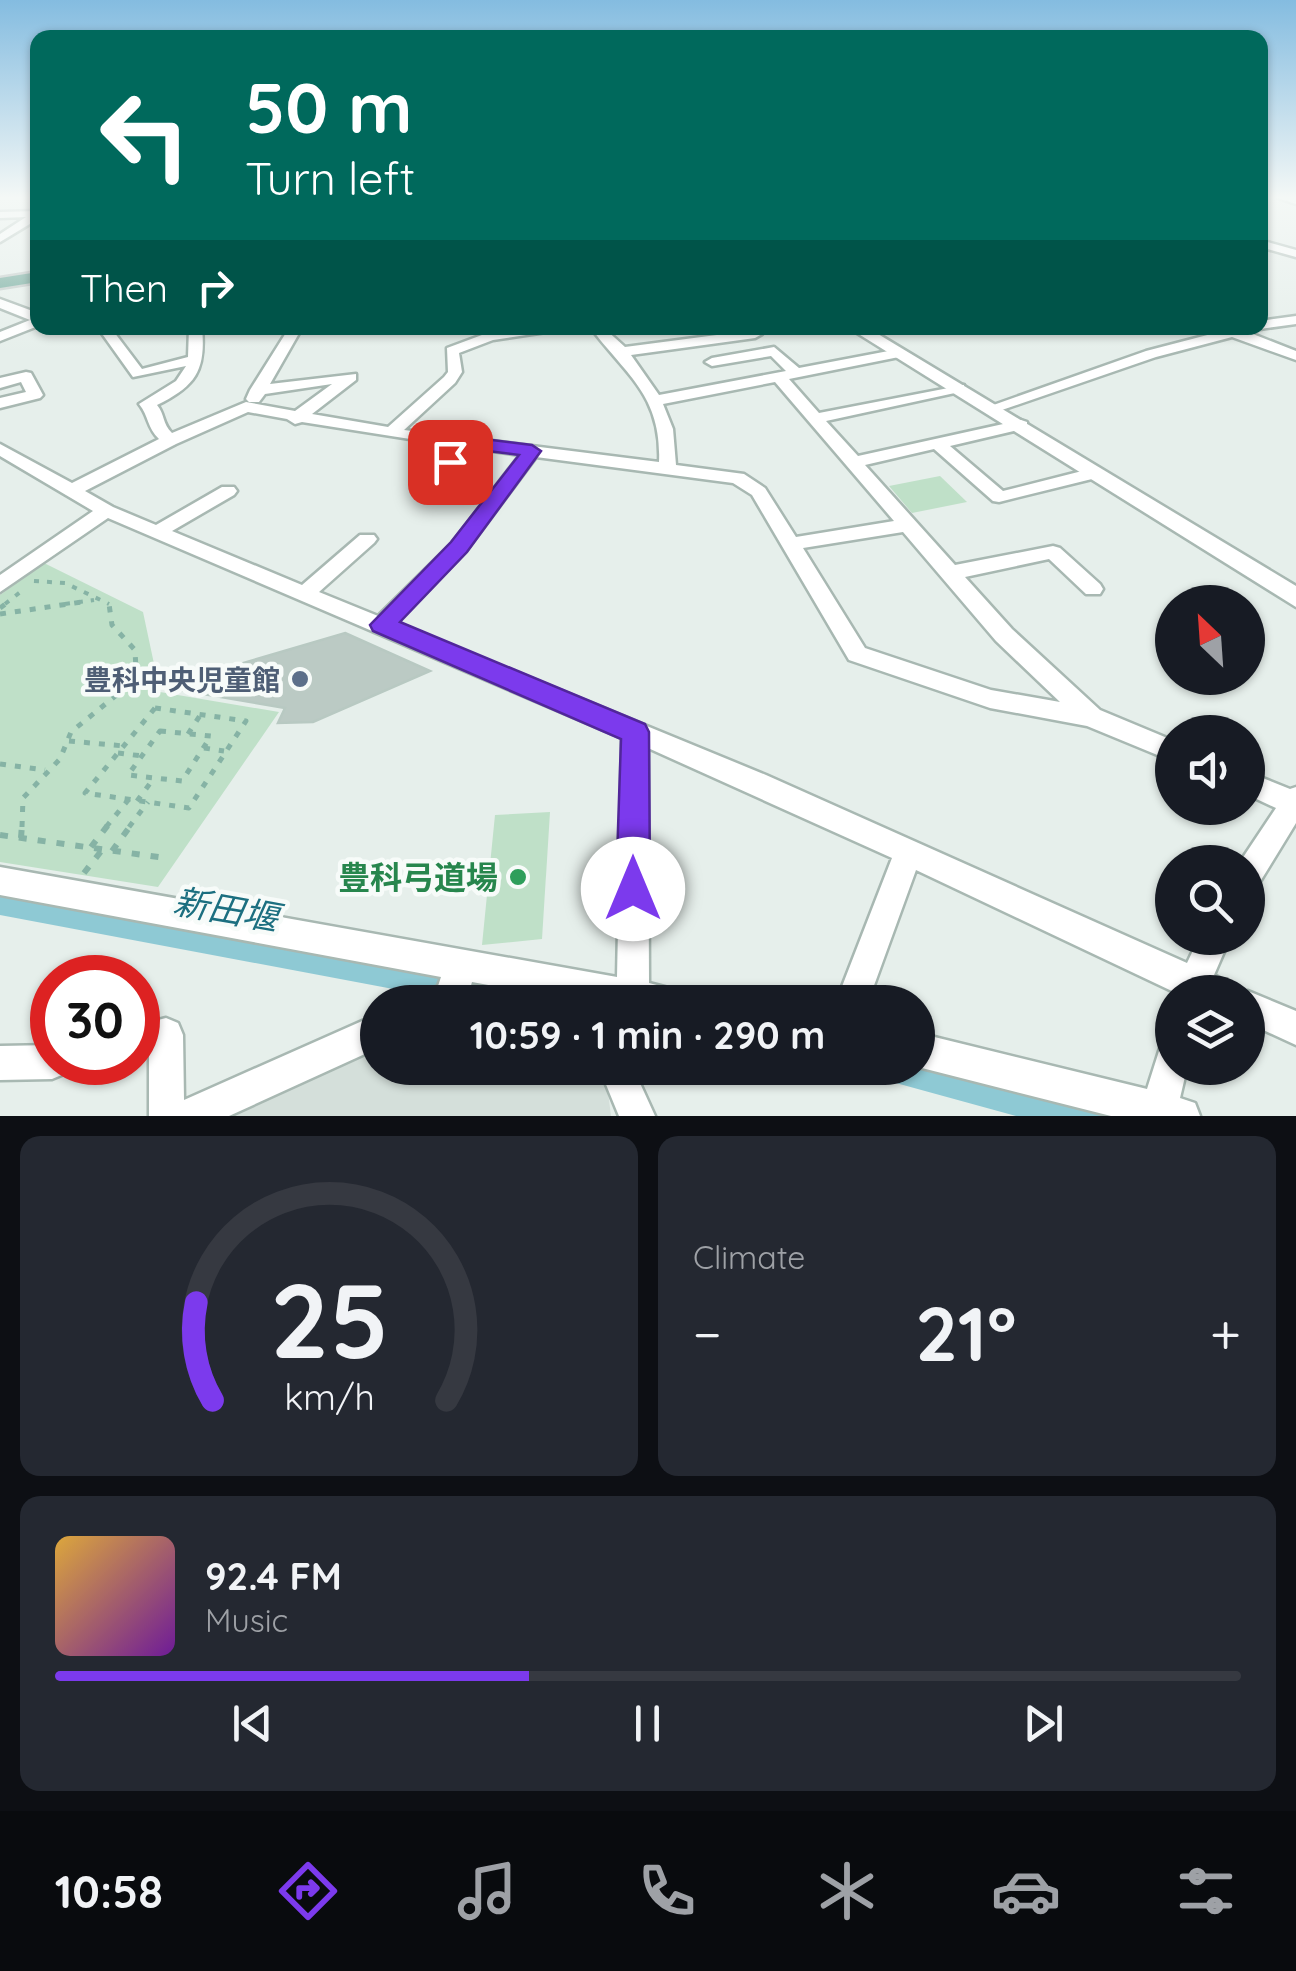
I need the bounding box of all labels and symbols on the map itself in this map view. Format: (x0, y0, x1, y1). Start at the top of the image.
pin (408, 420, 493, 505)
north arrow (1155, 585, 1265, 695)
place label: 豊科中央児童館 (84, 662, 280, 697)
marker: 豊科中央児童館 (289, 668, 311, 690)
position arrow (581, 837, 685, 941)
place label: 豊科弓道場 (338, 857, 498, 897)
marker: 豊科弓道場 (507, 866, 529, 888)
water label: 新田堰 (170, 878, 287, 941)
speed limit sign: 30 (30, 955, 160, 1085)

